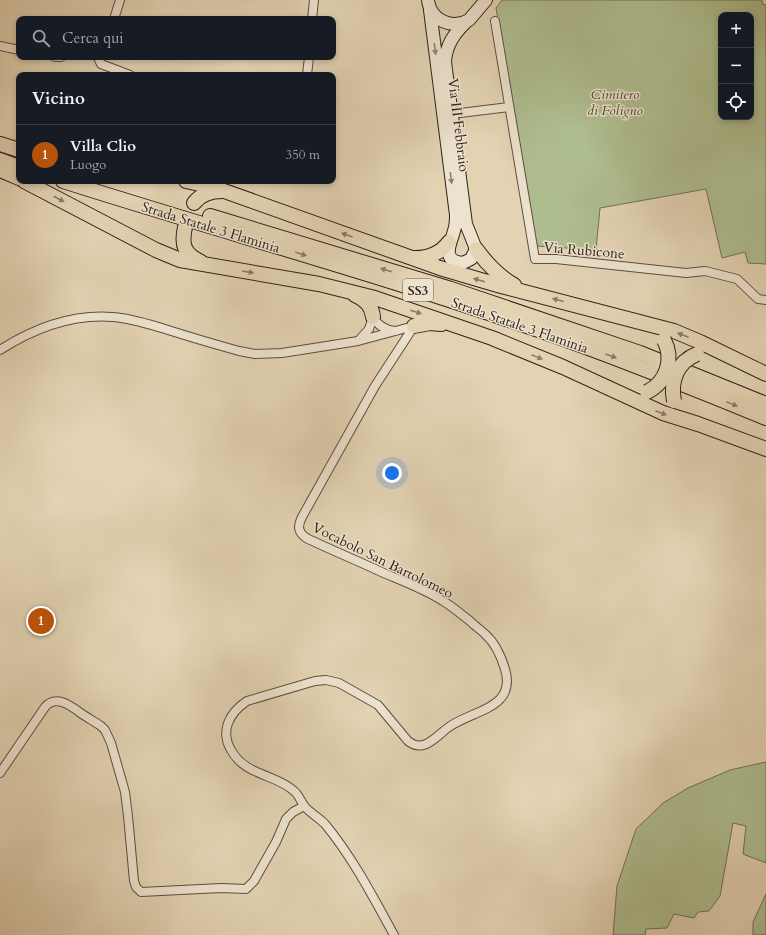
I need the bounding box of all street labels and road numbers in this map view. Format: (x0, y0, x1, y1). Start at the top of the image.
street label: Via III Febbraio (443, 77, 474, 173)
street label: Strada Statale 3 Flaminia (139, 197, 282, 258)
street label: Via Rubicone (543, 237, 625, 263)
road number: SS3 (403, 279, 433, 301)
street label: Strada Statale 3 Flaminia (449, 293, 591, 358)
street label: Vocabolo San Bartolomeo (309, 518, 457, 603)

